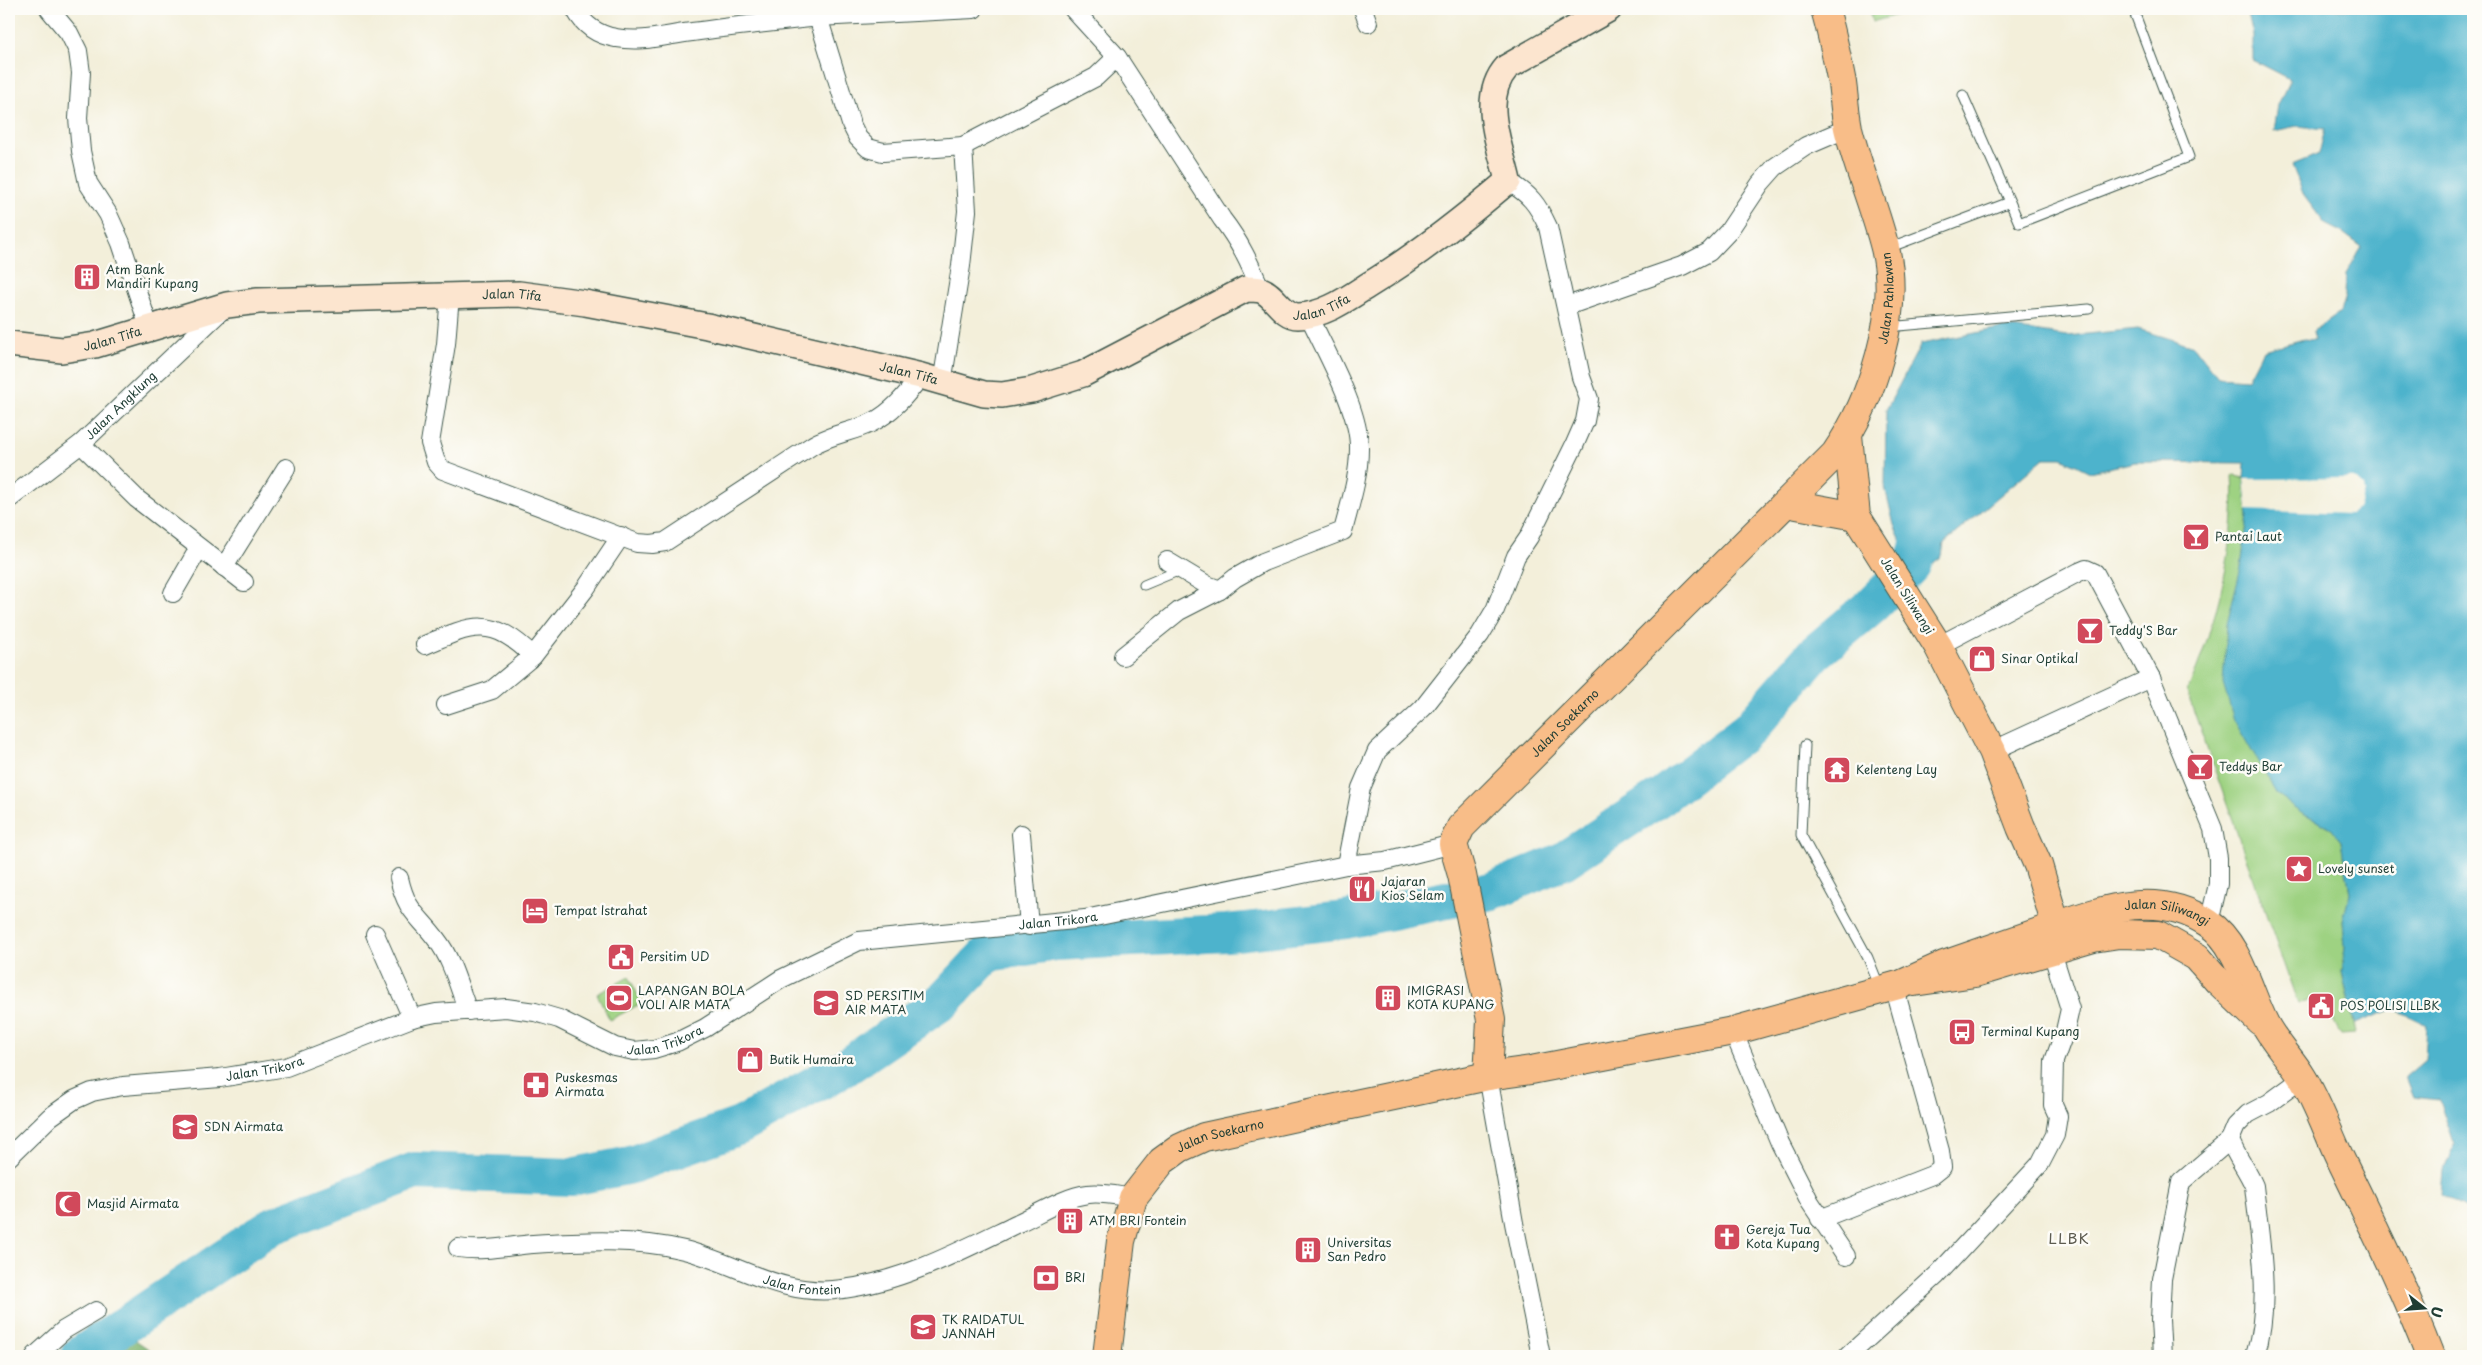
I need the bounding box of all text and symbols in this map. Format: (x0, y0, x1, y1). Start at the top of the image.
street label: Jalan Pahlawan (1873, 251, 1898, 346)
place label: Atm Bank Mandiri Kupang (106, 260, 198, 292)
building icon: Atm Bank Mandiri Kupang (72, 262, 102, 292)
street label: Jalan Tifa (482, 284, 543, 305)
street label: Jalan Tifa (1292, 289, 1353, 324)
street label: Jalan Tifa (82, 321, 144, 355)
street label: Jalan Tifa (878, 357, 941, 389)
street label: Jalan Angklung (81, 367, 160, 443)
bar icon: Pantai Laut (2181, 522, 2211, 552)
place label: Pantai Laut (2215, 527, 2282, 545)
street label: Jalan Siliwangi (1877, 553, 1939, 638)
bar icon: Teddy'S Bar (2075, 616, 2105, 646)
place label: Teddy'S Bar (2109, 621, 2178, 639)
shop icon: Sinar Optikal (1967, 644, 1997, 674)
place label: Sinar Optikal (2001, 649, 2078, 667)
street label: Jalan Soekarno (1526, 684, 1603, 761)
bar icon: Teddys Bar (2185, 752, 2215, 782)
temple icon: Kelenteng Lay (1822, 755, 1852, 785)
place label: Teddys Bar (2219, 757, 2283, 775)
place label: Kelenteng Lay (1856, 760, 1937, 778)
place icon: Lovely sunset (2284, 854, 2314, 884)
place label: Lovely sunset (2318, 859, 2395, 877)
place label: Jajaran Kios Selam (1381, 872, 1444, 904)
restaurant icon: Jajaran Kios Selam (1347, 874, 1377, 904)
street label: Jalan Siliwangi (2123, 895, 2214, 930)
hotel icon: Tempat Istrahat (520, 896, 550, 926)
place label: Tempat Istrahat (554, 901, 647, 919)
street label: Jalan Trikora (1018, 907, 1099, 933)
public building icon: Persitim UD (606, 942, 636, 972)
place label: Persitim UD (640, 947, 709, 965)
place label: LAPANGAN BOLA VOLI AIR MATA (638, 981, 745, 1013)
place label: IMIGRASI KOTA KUPANG (1407, 981, 1495, 1013)
sports icon: LAPANGAN BOLA VOLI AIR MATA (604, 983, 634, 1013)
building icon: IMIGRASI KOTA KUPANG (1373, 983, 1403, 1013)
place label: SD PERSITIM AIR MATA (845, 986, 925, 1018)
school or university icon: SD PERSITIM AIR MATA (811, 988, 841, 1018)
public building icon: POS POLISI LLBK (2306, 991, 2336, 1021)
place label: POS POLISI LLBK (2340, 996, 2440, 1014)
bus stop icon: Terminal Kupang (1947, 1017, 1977, 1047)
street label: Jalan Trikora (625, 1020, 706, 1059)
place label: Terminal Kupang (1981, 1022, 2080, 1040)
shop icon: Butik Humaira (735, 1045, 765, 1075)
place label: Butik Humaira (769, 1050, 854, 1068)
street label: Jalan Trikora (224, 1051, 307, 1085)
place label: Puskesmas Airmata (555, 1068, 618, 1100)
pharmacy icon: Puskesmas Airmata (521, 1070, 551, 1100)
school or university icon: SDN Airmata (170, 1112, 200, 1142)
street label: Jalan Soekarno (1173, 1114, 1266, 1156)
place label: SDN Airmata (204, 1117, 284, 1135)
mosque icon: Masjid Airmata (53, 1189, 83, 1219)
place label: Masjid Airmata (87, 1194, 179, 1212)
building icon: ATM BRI Fontein (1055, 1206, 1085, 1236)
place label: ATM BRI Fontein (1089, 1211, 1187, 1229)
place label: Gereja Tua Kota Kupang (1746, 1220, 1820, 1252)
church icon: Gereja Tua Kota Kupang (1712, 1222, 1742, 1252)
district label: LLBK (2048, 1226, 2090, 1249)
place label: Universitas San Pedro (1327, 1233, 1392, 1265)
building icon: Universitas San Pedro (1293, 1235, 1323, 1265)
bank icon: BRI (1031, 1263, 1061, 1293)
place label: BRI (1065, 1268, 1085, 1286)
street label: Jalan Fontein (761, 1269, 842, 1299)
north arrow (2400, 1282, 2450, 1332)
text: U (2425, 1304, 2449, 1320)
place label: TK RAIDATUL JANNAH (942, 1310, 1025, 1342)
school or university icon: TK RAIDATUL JANNAH (908, 1312, 938, 1342)

